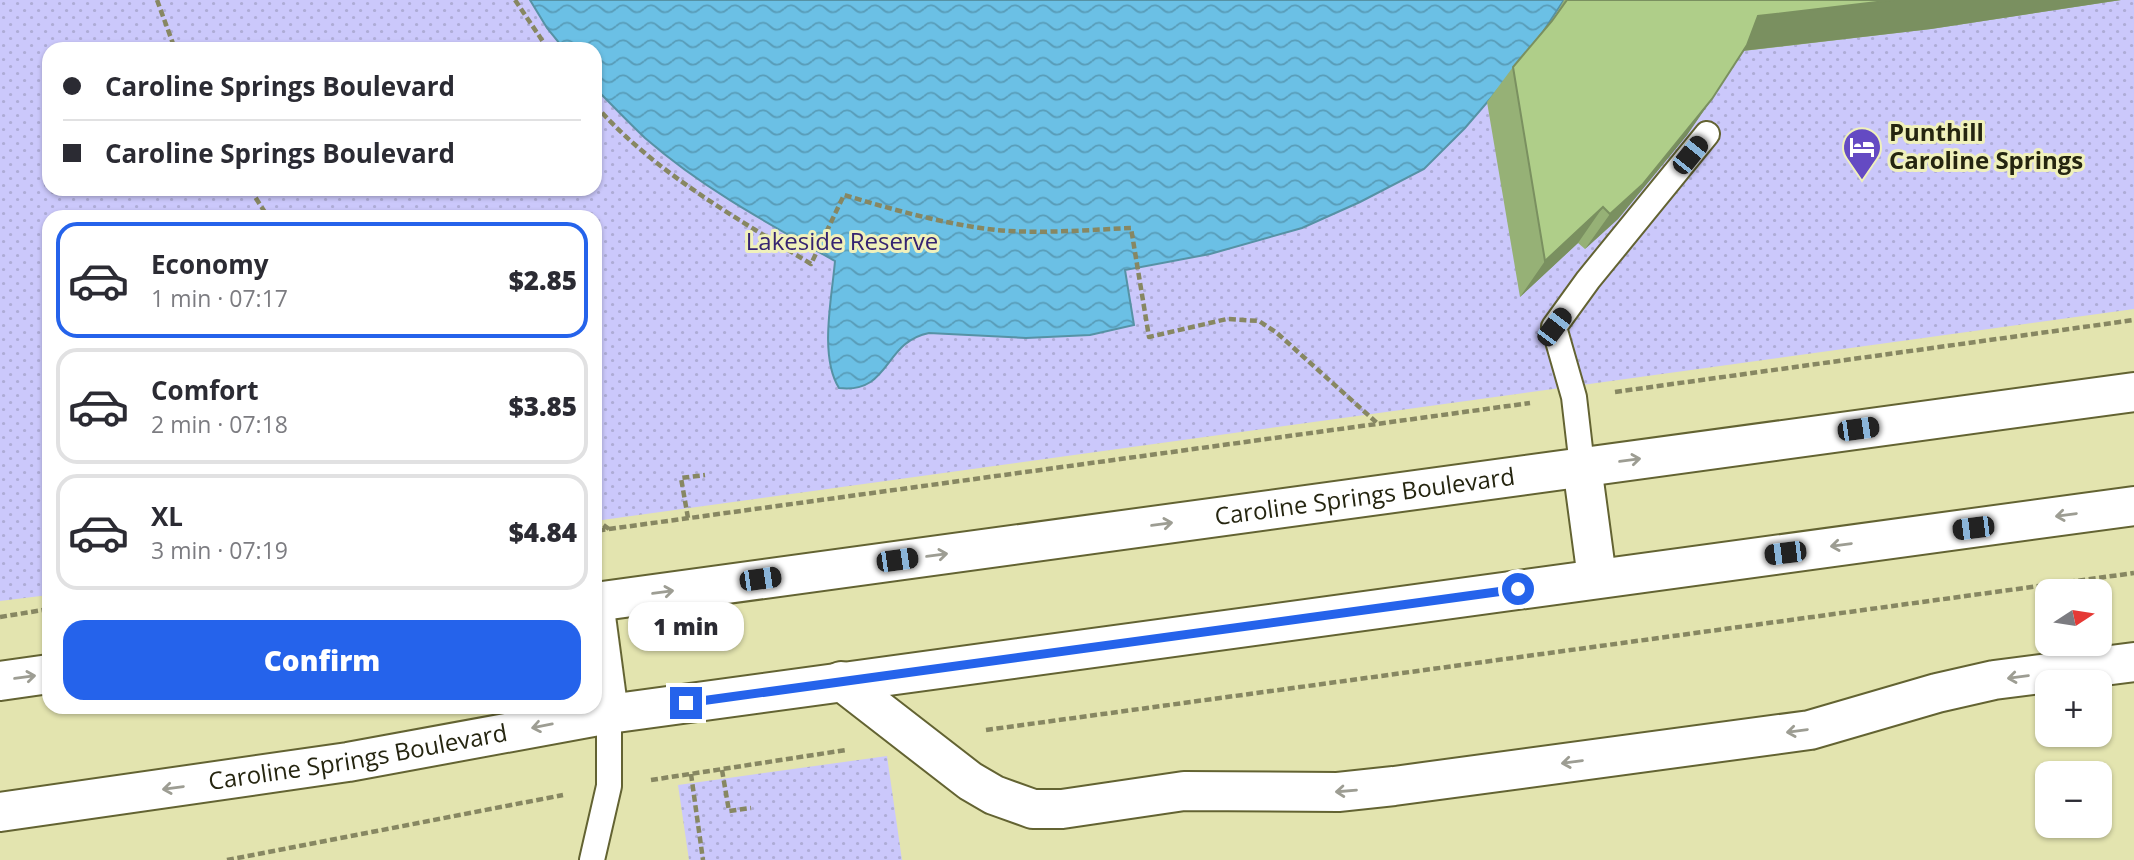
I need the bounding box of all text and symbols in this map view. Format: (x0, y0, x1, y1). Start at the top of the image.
text: Caroline Springs Boulevard (105, 68, 455, 104)
place label: Punthill Caroline Springs (1889, 115, 2083, 176)
hotel icon: Punthill Caroline Springs (1841, 126, 1883, 181)
car (1669, 132, 1712, 178)
text: Caroline Springs Boulevard (105, 135, 455, 171)
park label: Lakeside Reserve (746, 224, 938, 257)
text: Economy (151, 246, 269, 282)
icon: car (67, 249, 130, 312)
text: $2.85 (509, 262, 577, 298)
text: 1 min · 07:17 (151, 282, 288, 314)
car (1533, 304, 1576, 350)
text: Comfort (151, 372, 258, 408)
icon: car (67, 375, 130, 438)
text: $3.85 (509, 388, 577, 424)
text: 2 min · 07:18 (151, 408, 288, 440)
car (1836, 416, 1881, 442)
one-way arrow (1618, 453, 1641, 466)
street label: Caroline Springs Boulevard (1213, 459, 1517, 532)
text: XL (151, 498, 183, 534)
icon: car (67, 501, 130, 564)
one-way arrow (2055, 509, 2078, 522)
text: $4.84 (509, 514, 577, 550)
car (1951, 515, 1996, 541)
one-way arrow (1150, 517, 1173, 530)
text: 3 min · 07:19 (151, 534, 288, 566)
one-way arrow (1830, 539, 1853, 552)
car (1763, 540, 1808, 566)
car (875, 547, 920, 573)
one-way arrow (925, 548, 947, 561)
car (738, 566, 783, 592)
route start (1502, 573, 1534, 605)
north arrow (2035, 579, 2112, 656)
map controls (2035, 579, 2112, 838)
one-way arrow (651, 586, 673, 599)
callout: 1 min (628, 602, 744, 650)
text: 1 min (653, 610, 719, 642)
button: Confirm (63, 620, 581, 700)
button: + (2035, 670, 2112, 747)
one-way arrow (13, 671, 35, 684)
one-way arrow (2007, 671, 2030, 684)
route end (670, 687, 702, 719)
street label: Caroline Springs Boulevard (206, 715, 510, 797)
one-way arrow (531, 720, 554, 734)
one-way arrow (1786, 725, 1809, 738)
one-way arrow (1561, 756, 1584, 769)
button: − (2035, 761, 2112, 838)
one-way arrow (162, 781, 184, 794)
one-way arrow (1335, 785, 1358, 798)

